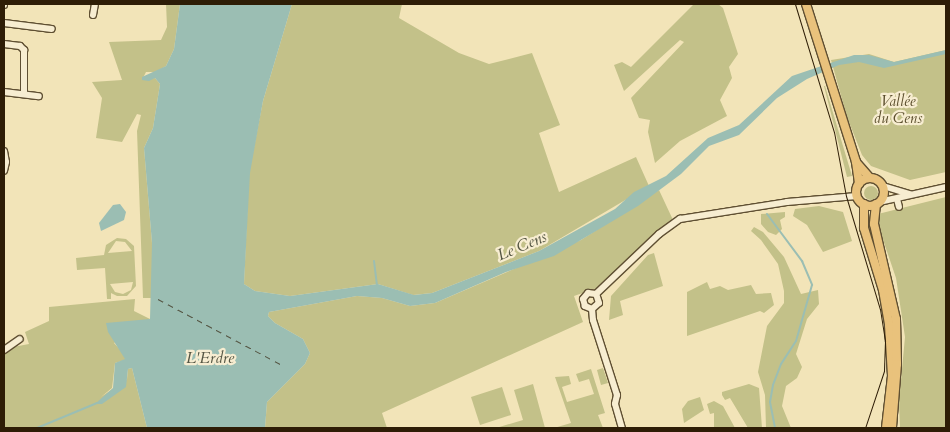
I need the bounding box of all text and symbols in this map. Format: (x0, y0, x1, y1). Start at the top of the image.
park label: Vallée du Cens (874, 92, 922, 127)
water label: Le Cens (494, 227, 550, 265)
water label: L'Erdre (186, 348, 234, 368)

